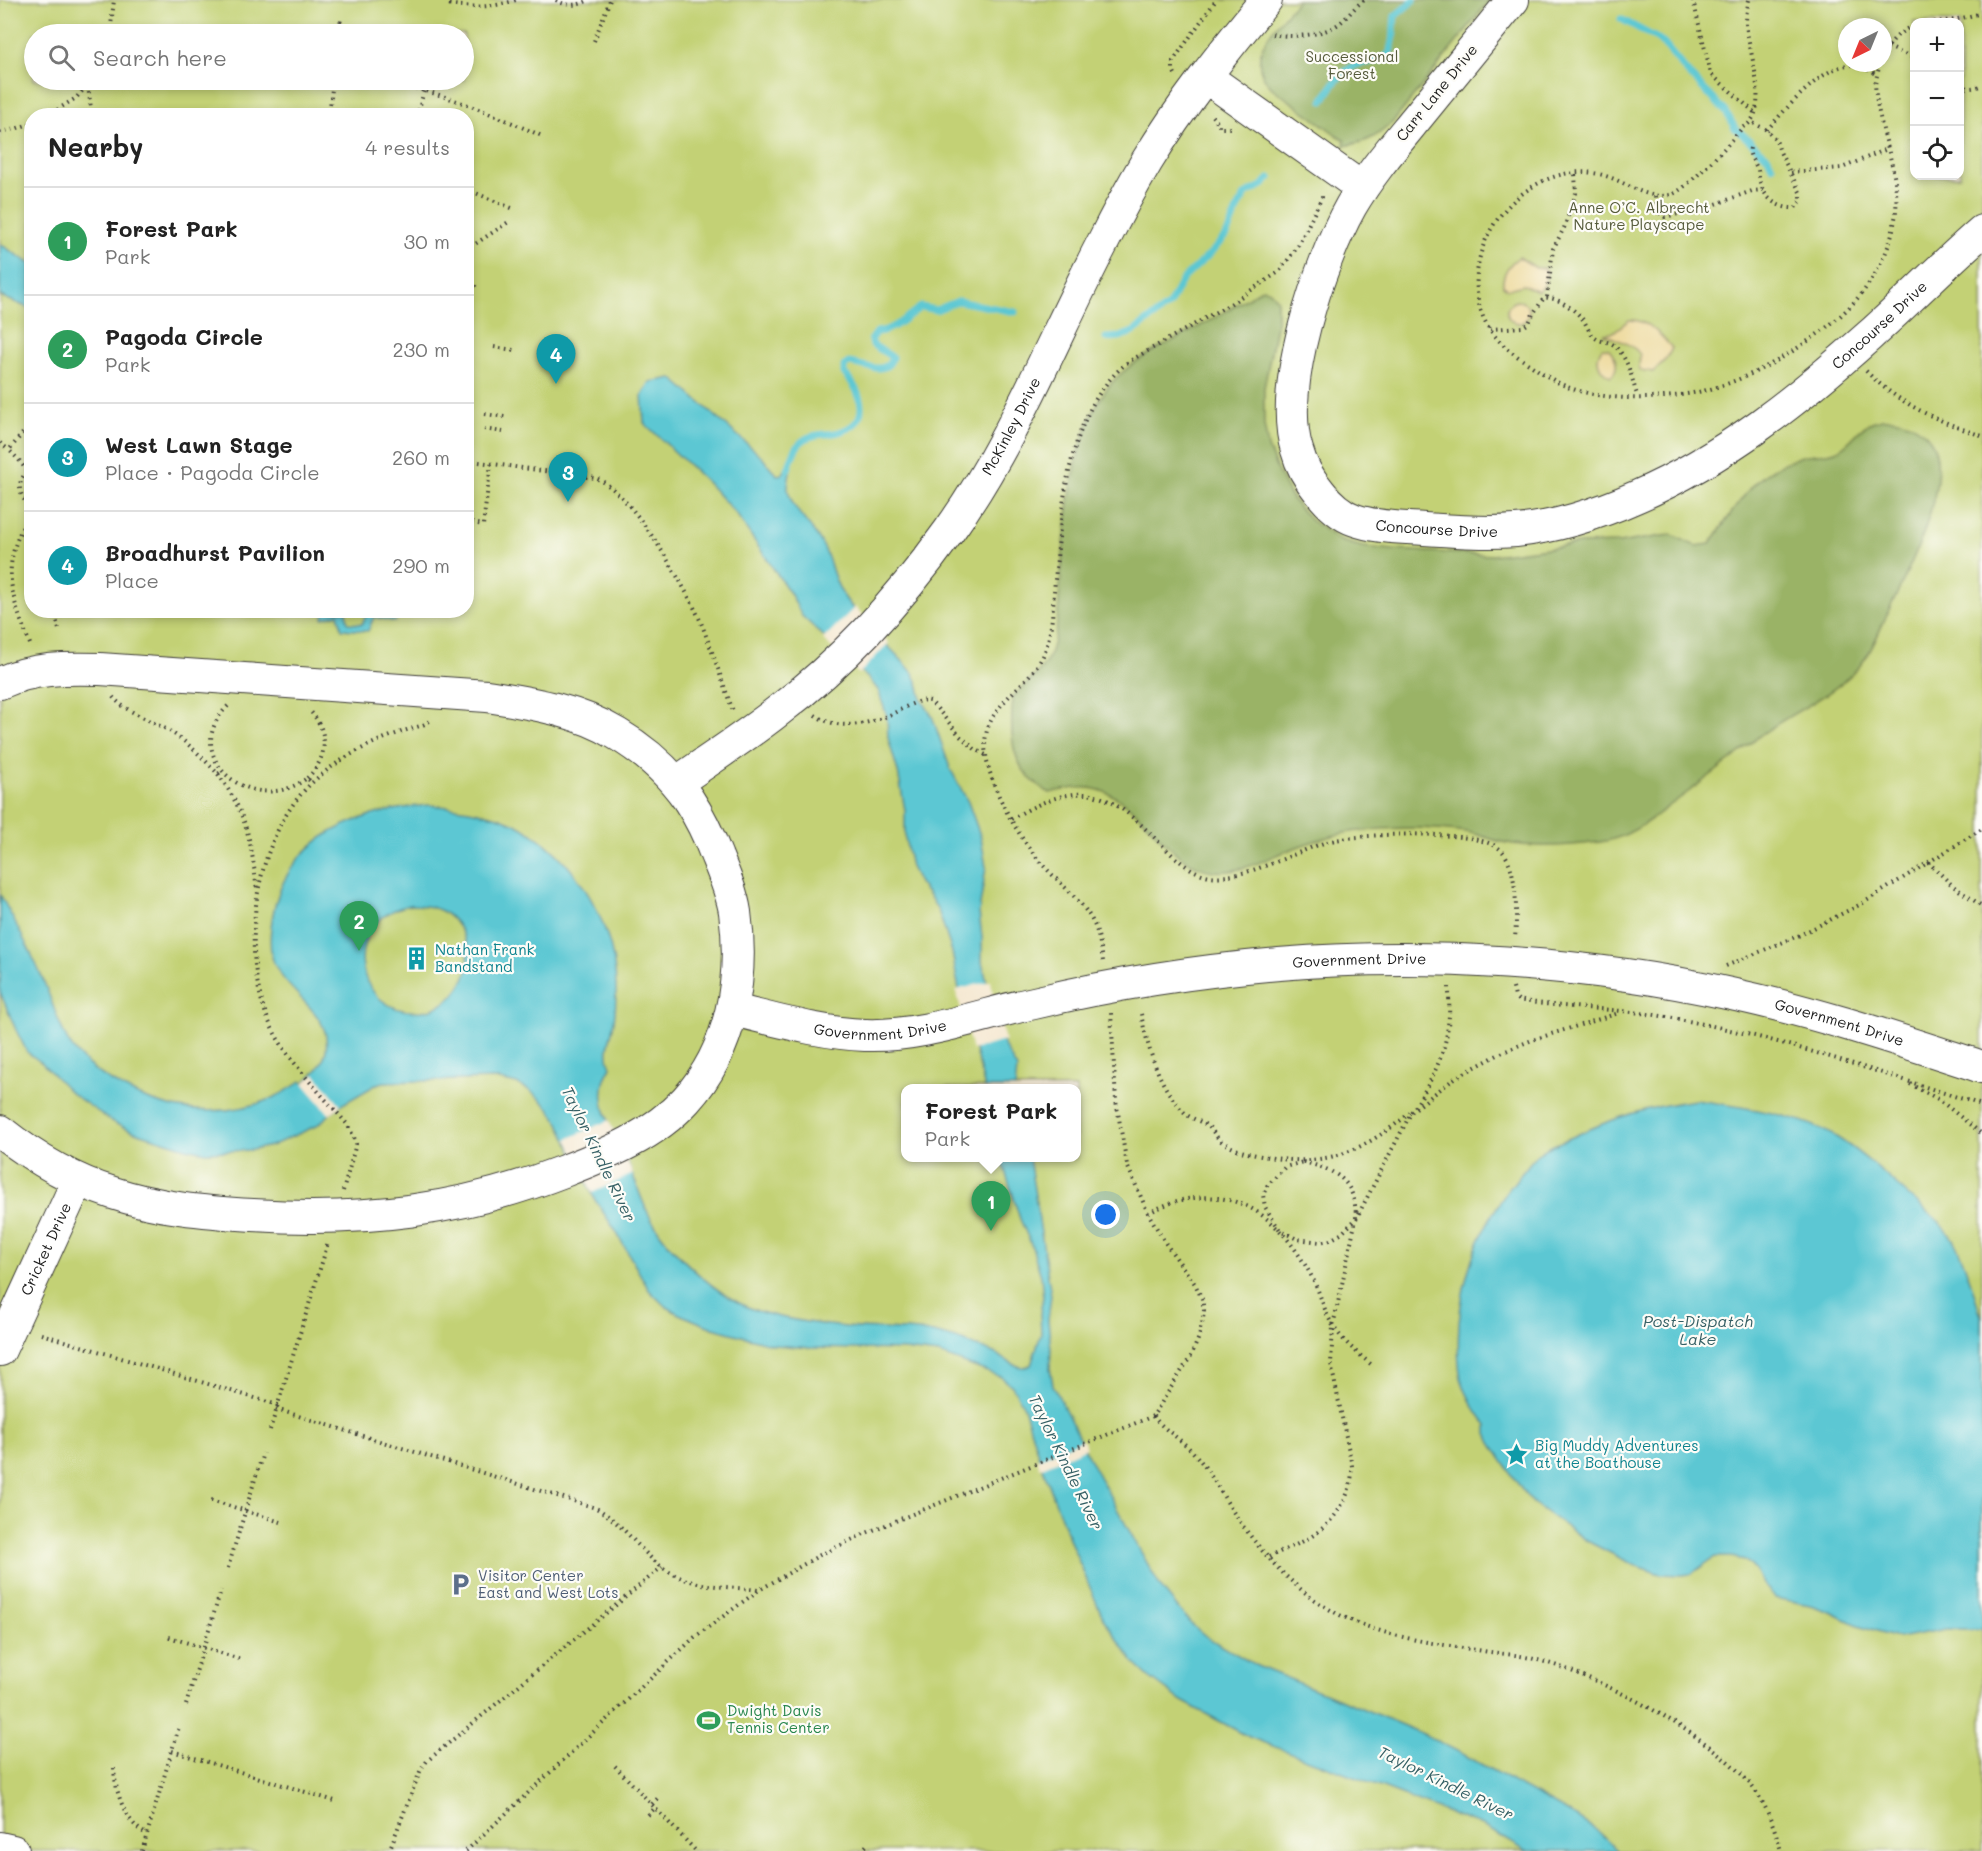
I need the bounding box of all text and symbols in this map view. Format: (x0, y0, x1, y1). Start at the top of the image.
north arrow (1838, 18, 1892, 72)
map controls (1910, 18, 1964, 180)
button: + (1910, 18, 1964, 72)
search box (24, 24, 474, 90)
street label: Carr Lane Drive (1391, 40, 1482, 145)
icon: search (45, 41, 78, 74)
text: Search here (93, 43, 227, 72)
park label: Successional Forest (1305, 46, 1399, 83)
button: − (1910, 72, 1964, 126)
button: locate (1910, 126, 1964, 180)
text: Nearby (48, 130, 143, 164)
text: 4 results (365, 134, 450, 160)
park label: Anne O’C. Albrecht Nature Playscape (1568, 197, 1710, 234)
text: Forest Park (105, 214, 238, 243)
text: 1 (63, 228, 72, 254)
text: 30 m (404, 228, 450, 254)
text: Park (105, 243, 150, 269)
street label: Concourse Drive (1827, 276, 1931, 373)
text: Pagoda Circle (105, 322, 263, 351)
pin: 4 (536, 334, 576, 384)
text: 2 (62, 336, 73, 362)
text: 230 m (392, 336, 450, 362)
text: Park (105, 351, 150, 377)
street label: McKinley Drive (976, 374, 1045, 479)
text: West Lawn Stage (105, 430, 293, 459)
text: 3 (62, 444, 74, 470)
text: 260 m (392, 444, 450, 470)
pin: 3 (548, 452, 588, 502)
text: Place · Pagoda Circle (105, 459, 320, 485)
street label: Concourse Drive (1375, 514, 1498, 541)
text: Broadhurst Pavilion (105, 538, 325, 567)
text: 4 (61, 552, 74, 578)
text: 290 m (392, 552, 450, 578)
text: Place (105, 567, 159, 593)
pin: 2 (340, 902, 378, 951)
place label: Nathan Frank Bandstand (435, 939, 535, 976)
building icon: Nathan Frank Bandstand (404, 946, 430, 972)
street label: Government Drive (1292, 948, 1426, 972)
street label: Government Drive (1773, 994, 1907, 1050)
street label: Government Drive (812, 1014, 948, 1044)
water label: Taylor Kindle River (558, 1083, 641, 1225)
popup (901, 1084, 1081, 1162)
text: Forest Park (925, 1096, 1057, 1125)
text: Park (925, 1125, 970, 1151)
pin: 1 (972, 1182, 1010, 1231)
street label: Cricket Drive (15, 1199, 75, 1298)
your location (1091, 1200, 1120, 1229)
water label: Post-Dispatch Lake (1643, 1310, 1753, 1349)
water label: Taylor Kindle River (1025, 1391, 1108, 1533)
place label: Big Muddy Adventures at the Boathouse (1535, 1435, 1699, 1472)
place icon: Big Muddy Adventures at the Boathouse (1504, 1442, 1530, 1468)
place label: Visitor Center East and West Lots (478, 1565, 618, 1602)
parking icon: Visitor Center East and West Lots (447, 1572, 473, 1598)
place label: Dwight Davis Tennis Center (727, 1700, 830, 1737)
sports icon: Dwight Davis Tennis Center (696, 1707, 722, 1733)
water label: Taylor Kindle River (1375, 1741, 1517, 1824)

